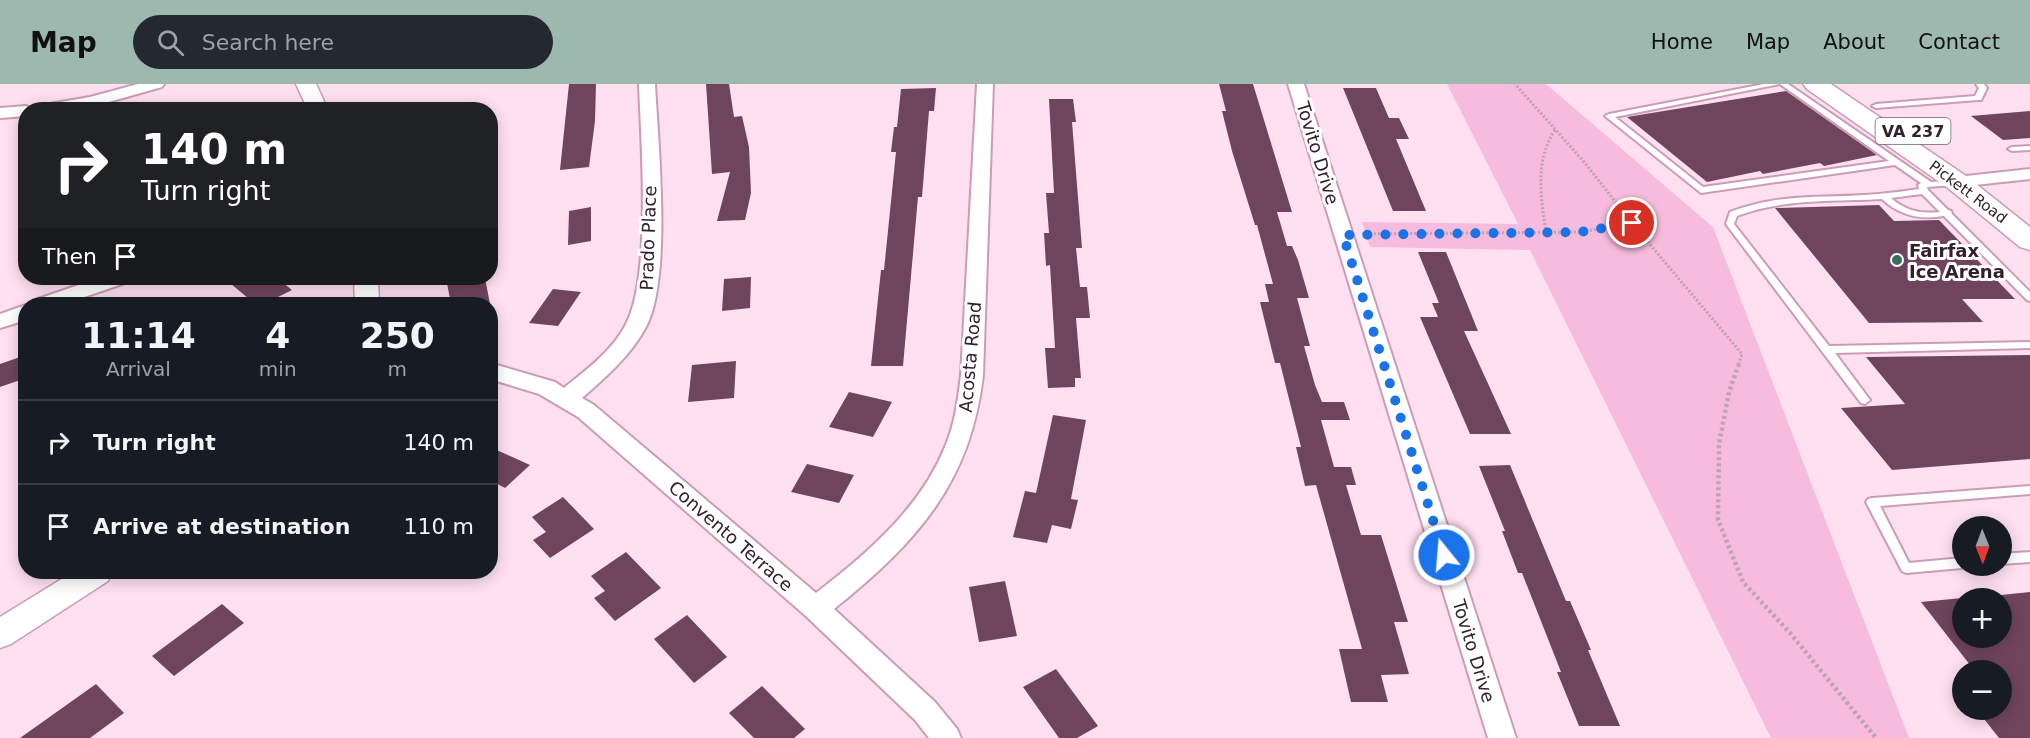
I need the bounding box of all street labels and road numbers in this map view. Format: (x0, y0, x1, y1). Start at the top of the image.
street label: Tovito Drive (1292, 98, 1344, 207)
road number: VA 237 (1876, 118, 1950, 144)
street label: Pickett Road (1926, 157, 2010, 227)
street label: Prado Place (636, 185, 660, 291)
street label: Acosta Road (955, 301, 985, 413)
street label: Convento Terrace (665, 476, 797, 596)
street label: Tovito Drive (1448, 596, 1500, 705)

